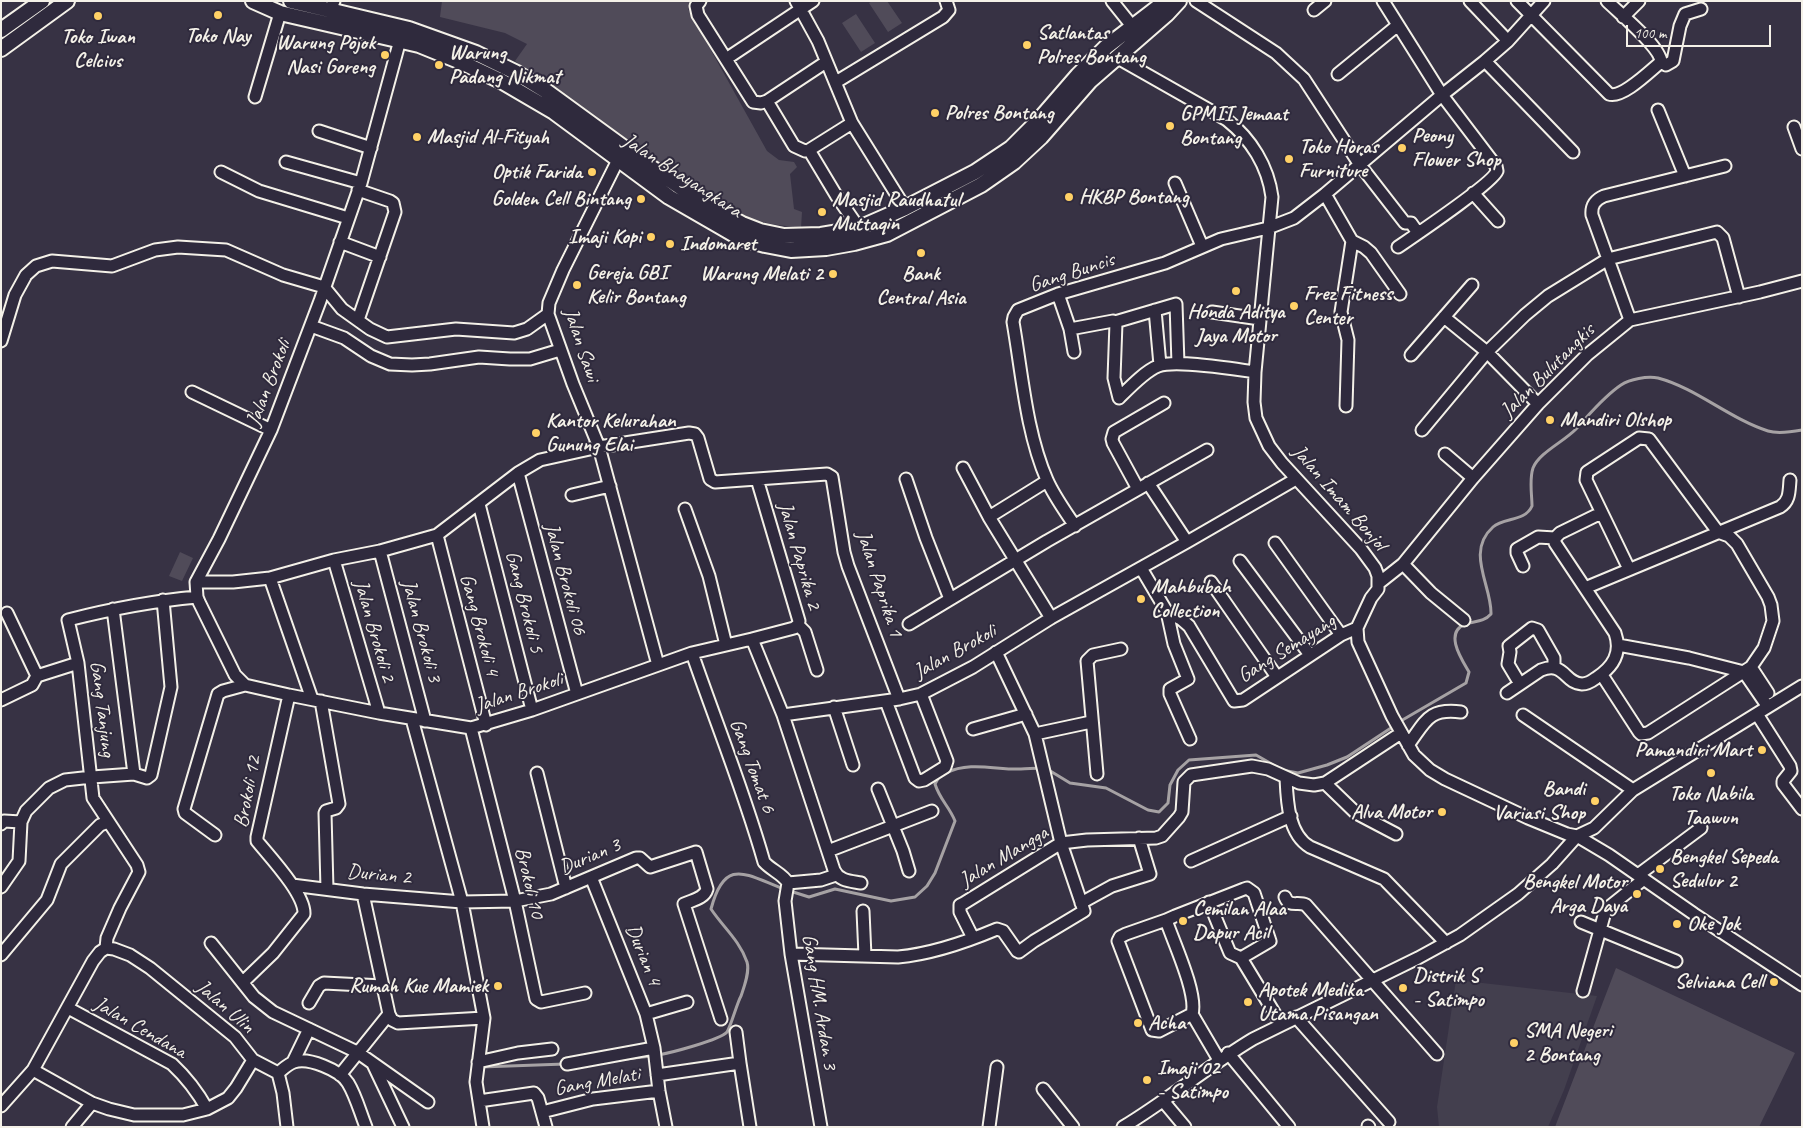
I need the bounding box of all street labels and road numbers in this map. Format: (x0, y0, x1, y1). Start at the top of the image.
street label: Jalan Bhayangkara (618, 128, 746, 224)
street label: Gang Buncis (1026, 247, 1118, 299)
street label: Jalan Sawi (557, 305, 605, 385)
street label: Jalan Bulutangkis (1495, 318, 1601, 424)
street label: Jalan Brokoli (241, 336, 297, 430)
street label: Jalan Imam Bonjol (1286, 440, 1392, 556)
street label: Jalan Paprika 2 (772, 500, 826, 612)
street label: Jalan Brokoli 06 (538, 521, 592, 637)
street label: Jalan Paprika 1 (850, 528, 908, 640)
street label: Gang Brokoli 5 (499, 548, 549, 656)
street label: Gang Brokoli 4 (453, 571, 505, 679)
street label: Jalan Brokoli 2 (347, 577, 401, 685)
street label: Jalan Brokoli 3 (395, 577, 447, 685)
street label: Gang Semayang (1233, 609, 1341, 689)
street label: Jalan Brokoli (909, 619, 1001, 685)
street label: Gang Tanjung (84, 659, 120, 759)
street label: Jalan Brokoli (472, 667, 566, 719)
street label: Gang Tomat 6 (723, 716, 781, 816)
street label: Brokoli 12 (229, 754, 267, 830)
street label: Jalan Mangga (955, 821, 1053, 893)
street label: Durian 3 (556, 833, 624, 881)
street label: Brokoli 10 (509, 845, 549, 921)
street label: Durian 2 (346, 859, 412, 891)
street label: Durian 4 (619, 921, 667, 989)
street label: Gang HM. Ardan 3 (796, 932, 842, 1072)
street label: Jalan Ulin (190, 975, 260, 1039)
street label: Jalan Cendana (89, 991, 191, 1065)
street label: Gang Melati (552, 1062, 642, 1102)

